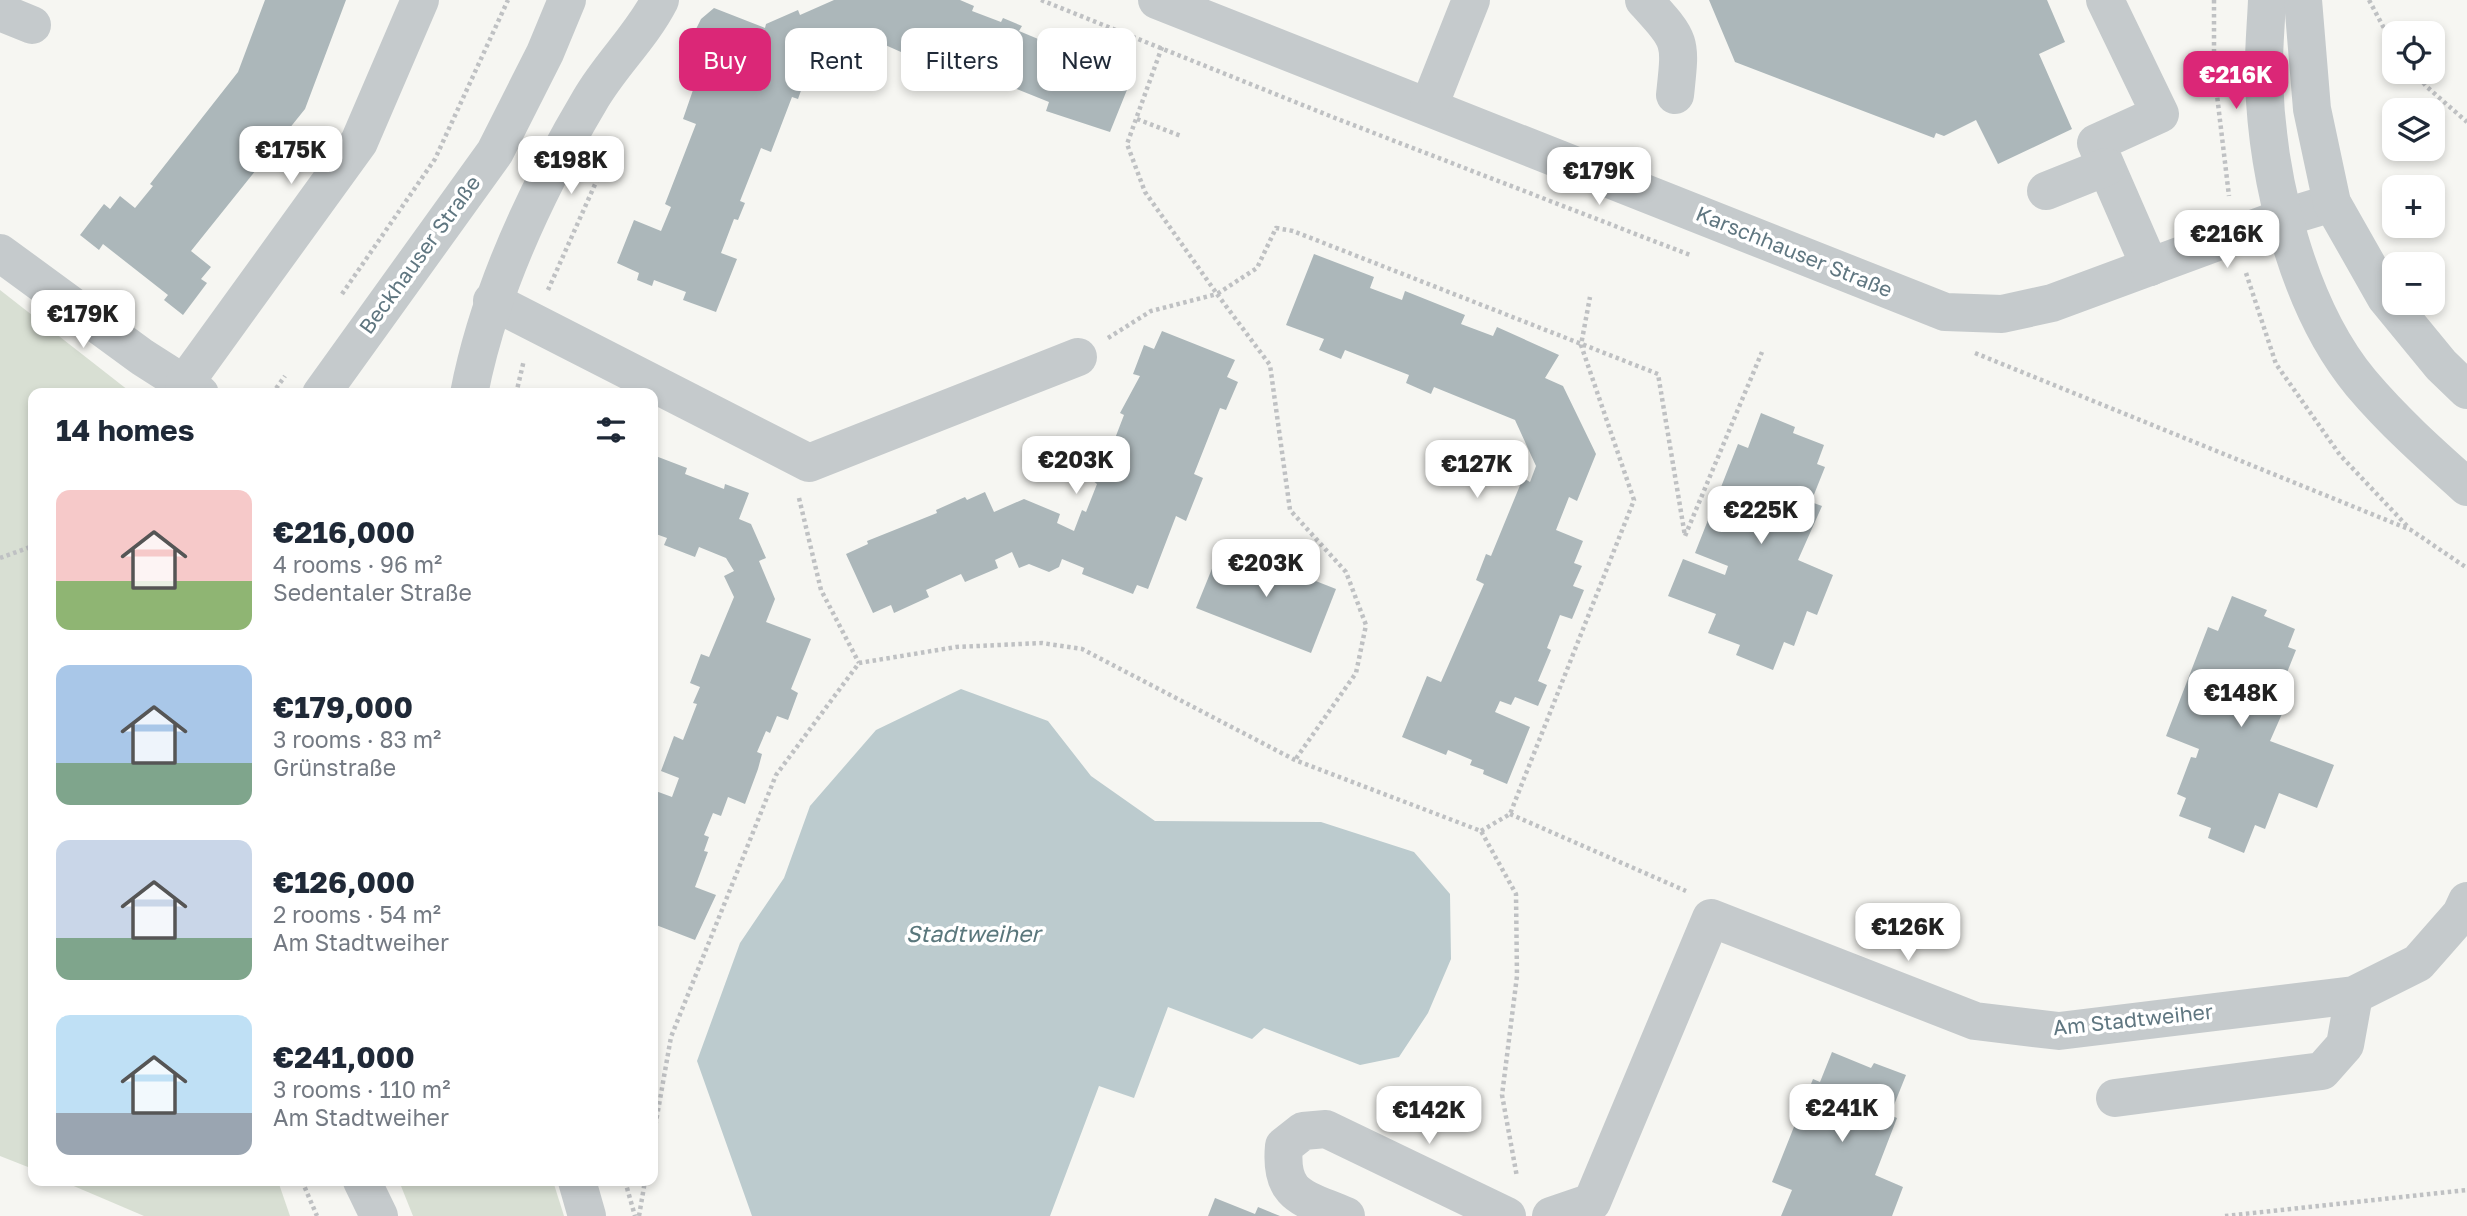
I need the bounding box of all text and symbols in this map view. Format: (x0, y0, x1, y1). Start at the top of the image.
map controls (2382, 21, 2445, 315)
button: locate (2382, 21, 2445, 84)
chip: Buy (679, 28, 771, 91)
chip: Rent (785, 28, 887, 91)
chip: Filters (901, 28, 1023, 91)
chip: New (1037, 28, 1136, 91)
pin: €216K (2187, 52, 2285, 111)
text: €216K (2199, 60, 2273, 88)
button: layers (2382, 98, 2445, 161)
pin: €175K (242, 127, 340, 186)
text: €175K (255, 135, 327, 163)
pin: €198K (522, 136, 620, 196)
text: €198K (534, 145, 608, 173)
pin: €179K (1550, 148, 1648, 207)
text: €179K (1563, 156, 1635, 184)
street label: Beckhauser Straße (353, 170, 485, 339)
button: + (2382, 175, 2445, 238)
street label: Karschhauser Straße (1692, 200, 1896, 302)
pin: €216K (2178, 210, 2276, 270)
text: €216K (2190, 219, 2264, 247)
button: − (2382, 252, 2445, 315)
pin: €179K (34, 290, 132, 350)
text: €179K (47, 299, 119, 327)
icon: filters (592, 411, 630, 449)
text: 14 homes (56, 412, 195, 448)
pin: €203K (1027, 436, 1125, 496)
pin: €127K (1428, 440, 1526, 500)
text: €203K (1038, 445, 1114, 473)
text: €127K (1441, 449, 1513, 477)
pin: €225K (1712, 486, 1810, 546)
text: €225K (1724, 495, 1798, 523)
text: €216,000 (273, 514, 415, 550)
icon: home (112, 518, 196, 602)
pin: €203K (1217, 540, 1315, 599)
text: €203K (1228, 548, 1304, 576)
text: 4 rooms · 96 m² (273, 550, 442, 578)
text: Sedentaler Straße (273, 578, 472, 606)
pin: €148K (2192, 670, 2290, 729)
text: €148K (2204, 678, 2278, 706)
text: €179,000 (273, 689, 413, 725)
icon: home (112, 693, 196, 777)
text: 3 rooms · 83 m² (273, 725, 441, 753)
text: Grünstraße (273, 753, 396, 781)
text: €126,000 (273, 864, 415, 900)
icon: home (112, 868, 196, 952)
text: 2 rooms · 54 m² (273, 900, 441, 928)
pin: €126K (1859, 904, 1957, 963)
text: €126K (1871, 912, 1945, 940)
water label: Stadtweiher (906, 919, 1043, 947)
text: Am Stadtweiher (273, 928, 449, 956)
street label: Am Stadtweiher (2052, 998, 2214, 1040)
text: €241,000 (273, 1039, 415, 1075)
icon: home (112, 1043, 196, 1127)
text: 3 rooms · 110 m² (273, 1075, 450, 1103)
pin: €241K (1793, 1084, 1891, 1144)
pin: €142K (1380, 1086, 1478, 1146)
text: €241K (1805, 1093, 1879, 1121)
text: €142K (1392, 1095, 1466, 1123)
text: Am Stadtweiher (273, 1103, 449, 1131)

